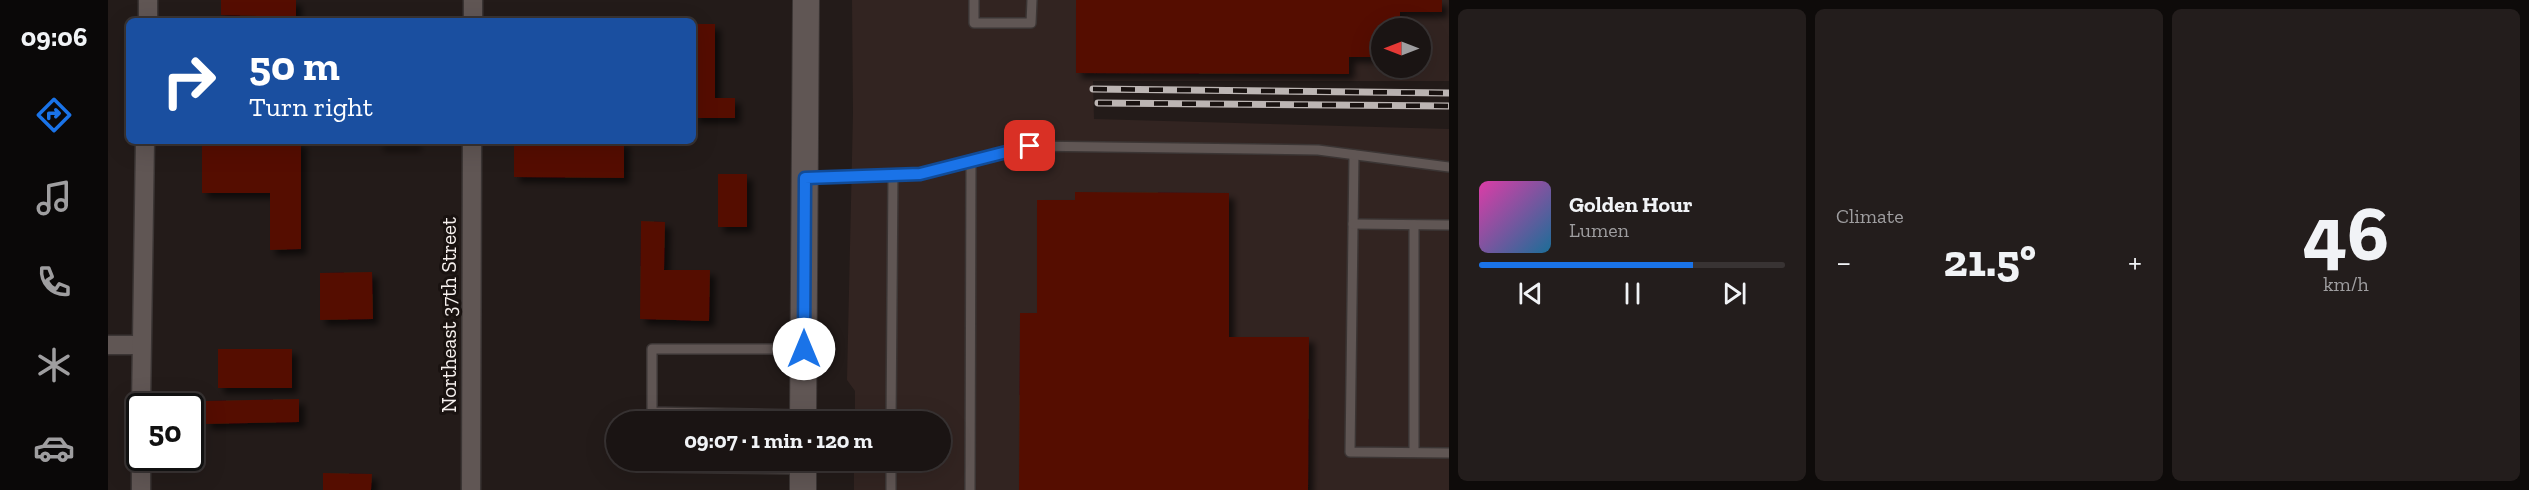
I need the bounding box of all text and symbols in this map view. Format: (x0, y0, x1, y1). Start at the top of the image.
north arrow (1371, 18, 1431, 78)
map controls (1371, 18, 1431, 78)
text: 09:06 (21, 21, 87, 53)
text: 50 m (249, 40, 340, 91)
icon: right (150, 42, 228, 120)
text: Turn right (249, 91, 373, 123)
icon: directions (33, 94, 75, 136)
pin (1004, 120, 1055, 171)
icon: arrive (1013, 129, 1046, 162)
icon: music (33, 177, 75, 219)
text: 46 (2303, 186, 2389, 280)
text: Golden Hour (1569, 191, 1693, 218)
text: Climate (1836, 204, 1904, 228)
street label: Northeast 37th Street (436, 217, 461, 413)
text: Lumen (1569, 218, 1629, 242)
text: 21.5° (1944, 234, 2036, 288)
text: − (1836, 242, 1851, 281)
text: + (2128, 242, 2142, 281)
icon: phone (33, 261, 75, 303)
text: km/h (2323, 272, 2369, 296)
icon: previous (1514, 277, 1547, 310)
icon: pause (1616, 277, 1649, 310)
icon: next (1718, 277, 1751, 310)
position arrow (772, 317, 836, 381)
icon: climate (33, 344, 75, 386)
speed limit sign: 50 (126, 393, 204, 471)
icon: car (33, 427, 75, 469)
text: 09:07 · 1 min · 120 m (684, 427, 873, 454)

